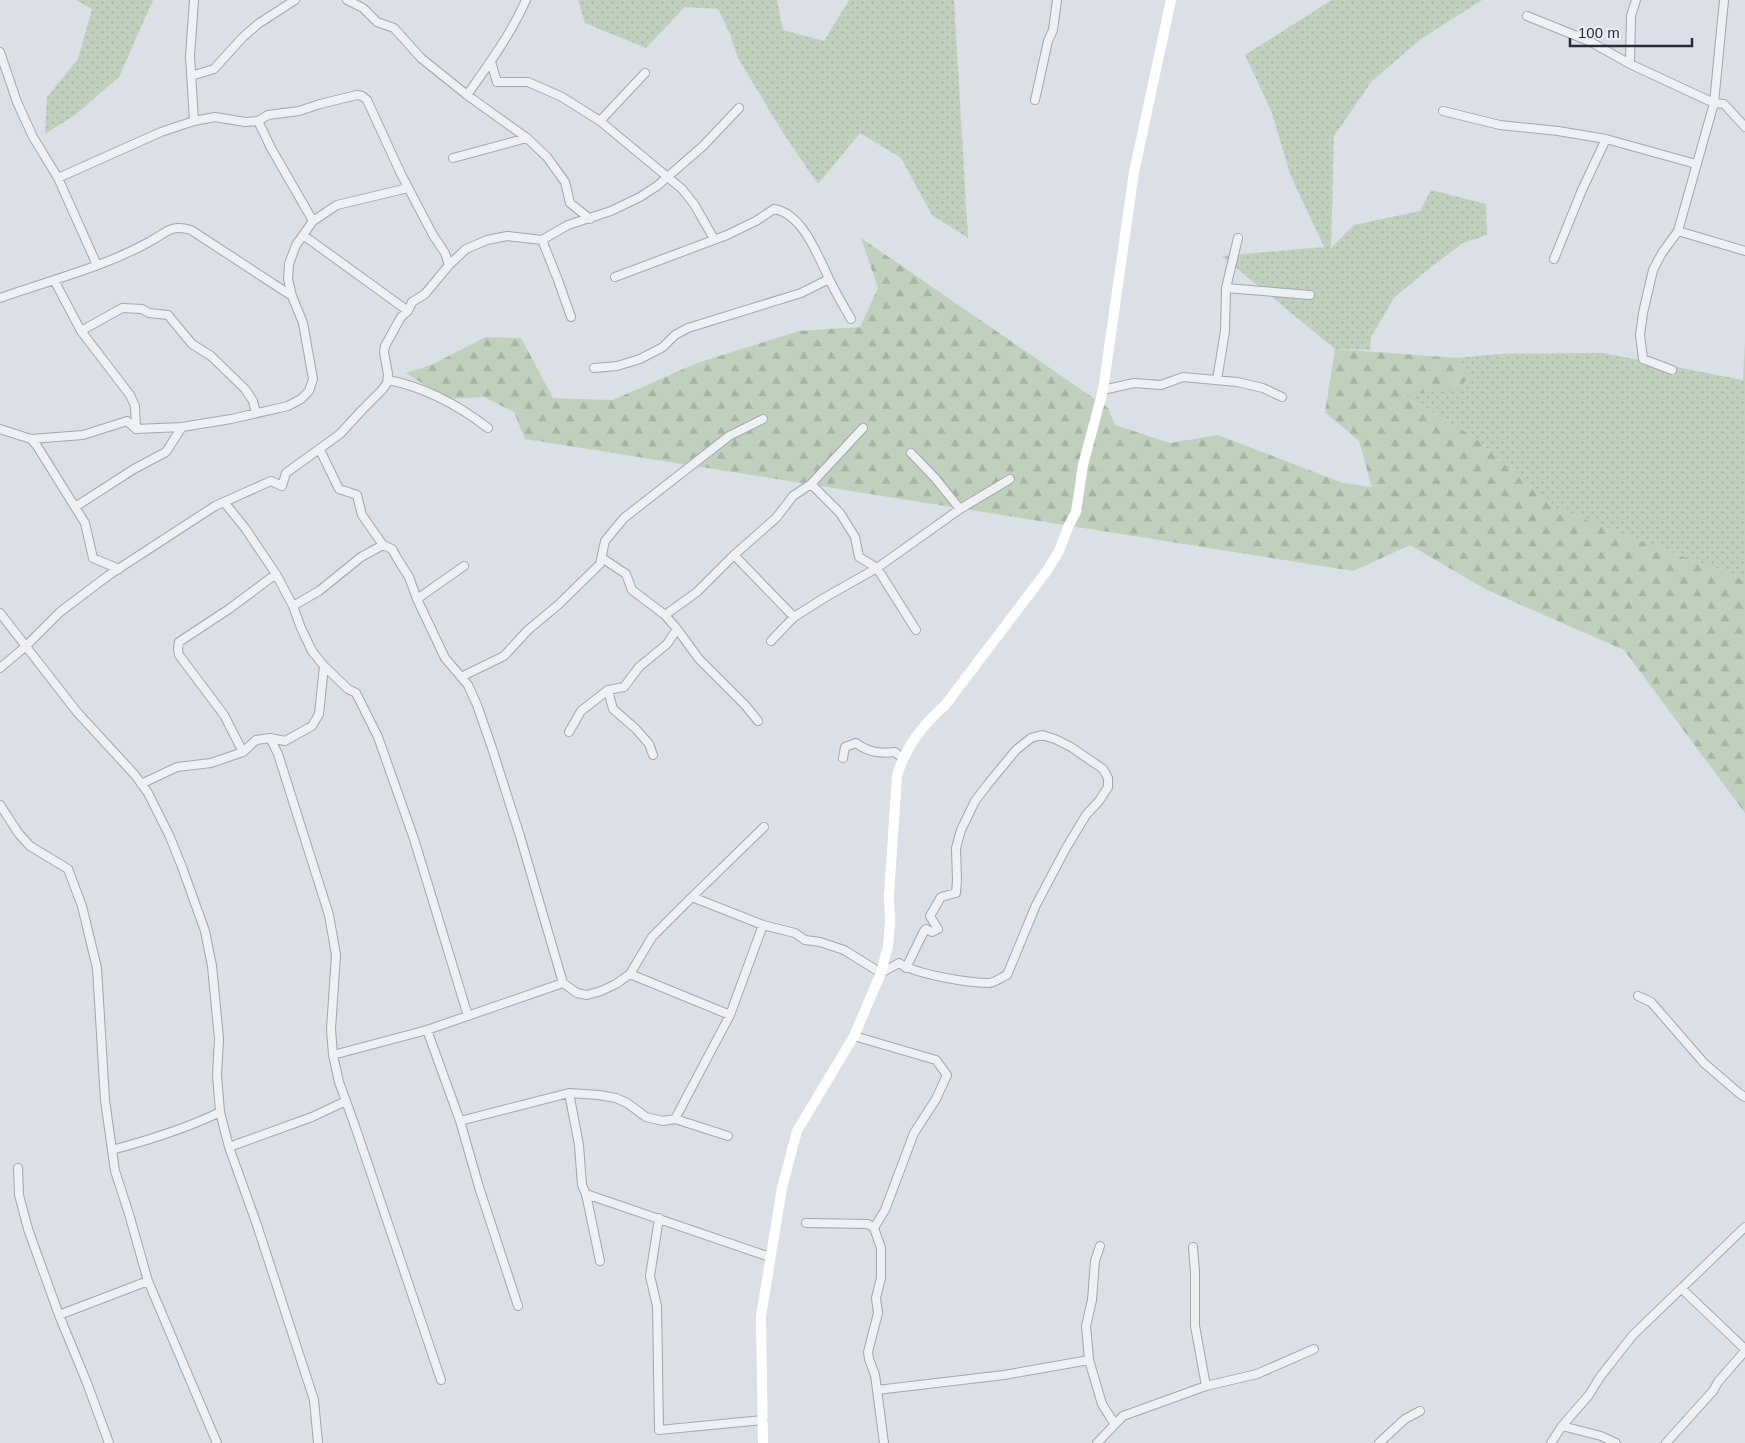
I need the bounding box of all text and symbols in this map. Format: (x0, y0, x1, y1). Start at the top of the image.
scale bar (1570, 15, 1692, 47)
text: 100 m (1578, 24, 1620, 41)

